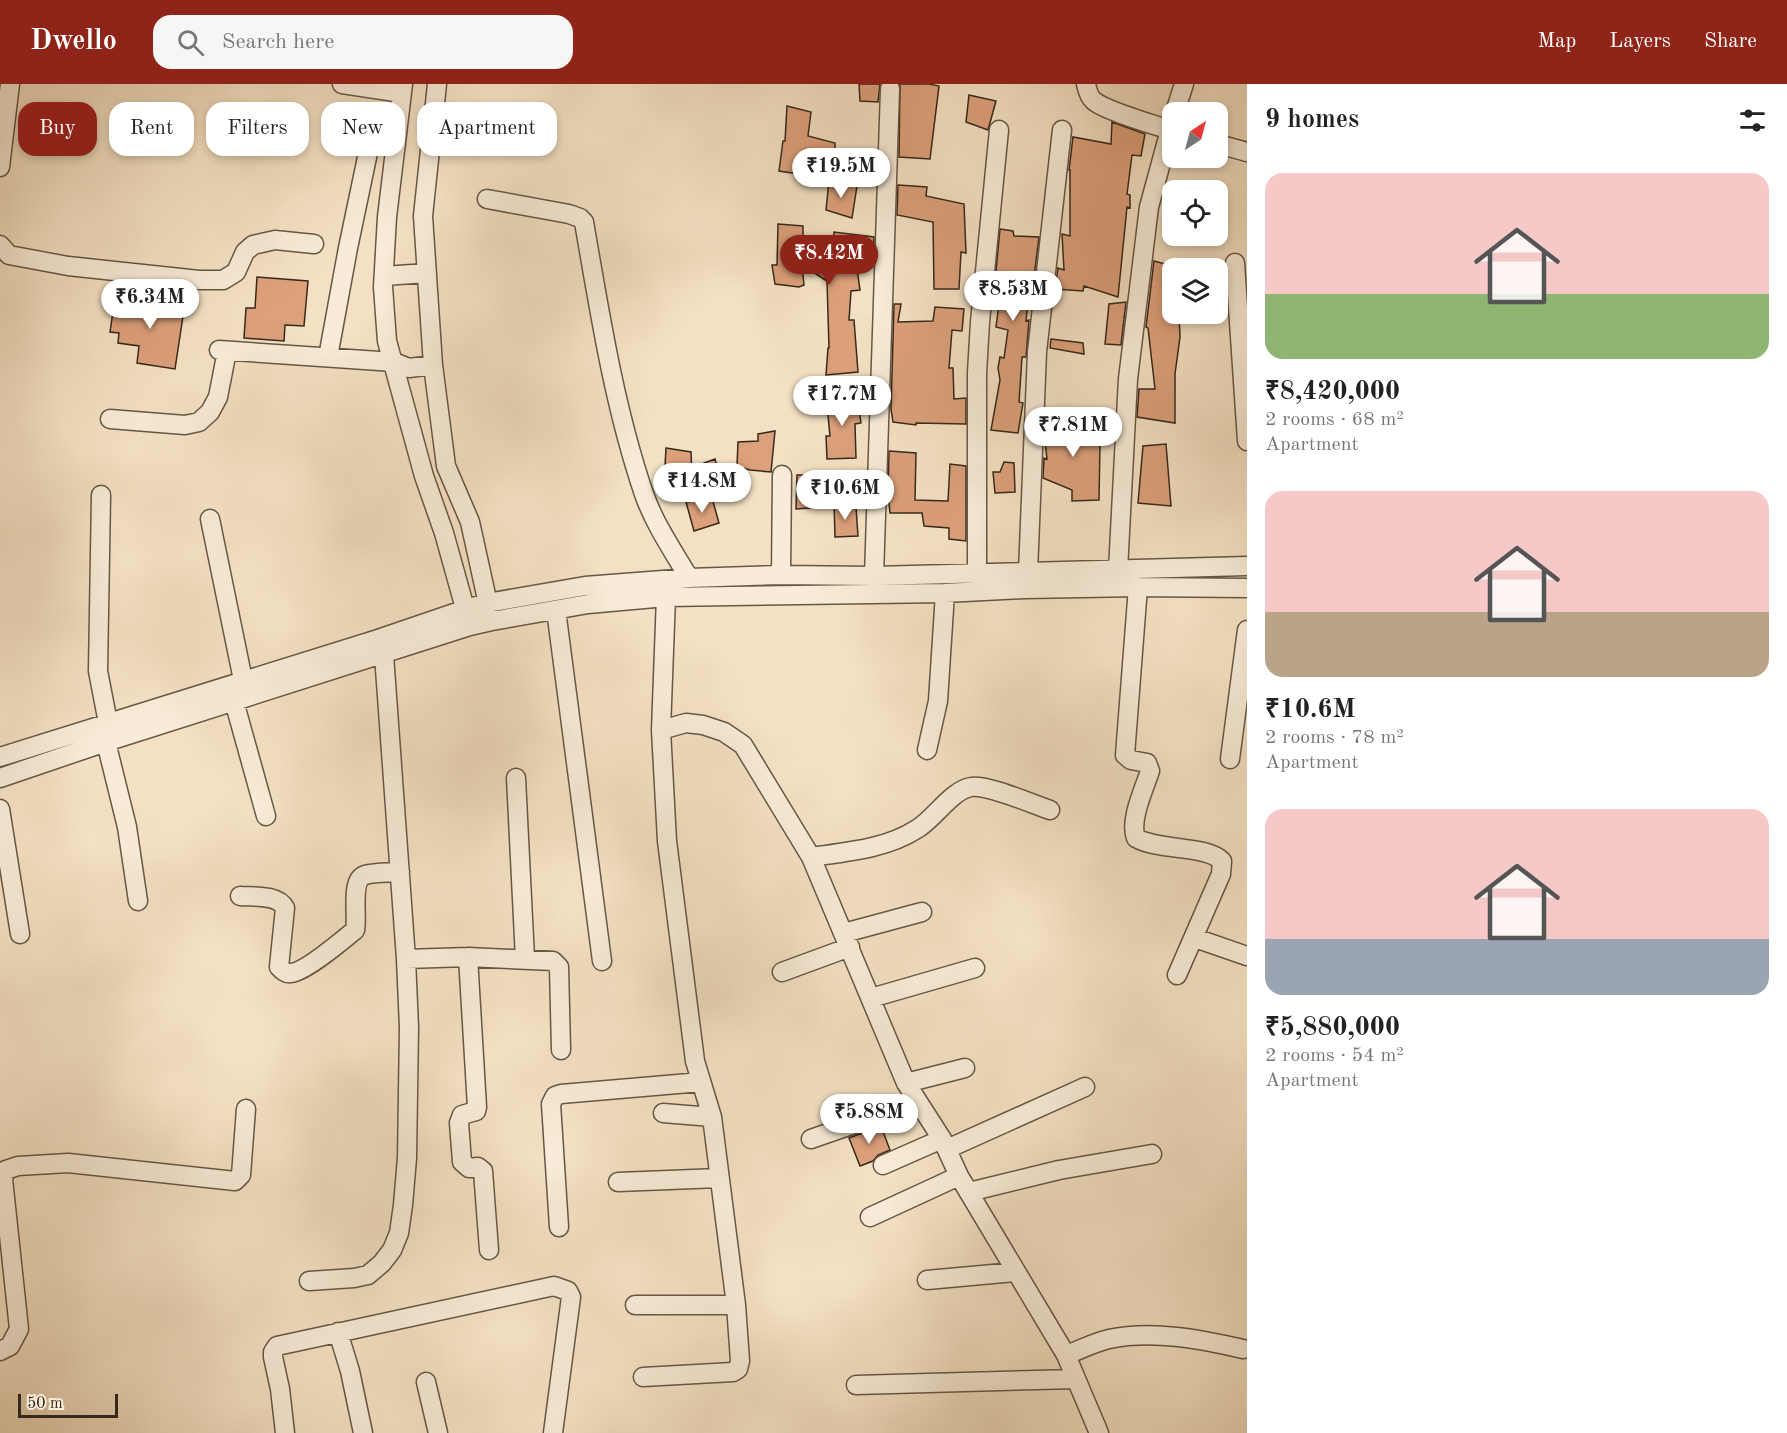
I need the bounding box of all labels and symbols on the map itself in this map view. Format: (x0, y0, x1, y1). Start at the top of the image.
north arrow (1162, 102, 1228, 168)
pin: ₹19.5M (792, 148, 890, 199)
pin: ₹8.42M (780, 235, 878, 286)
pin: ₹8.53M (964, 271, 1062, 322)
pin: ₹6.34M (101, 279, 199, 330)
pin: ₹17.7M (793, 376, 891, 427)
pin: ₹7.81M (1024, 407, 1122, 458)
pin: ₹14.8M (653, 463, 751, 514)
pin: ₹10.6M (796, 470, 894, 521)
pin: ₹5.88M (820, 1094, 918, 1145)
scale bar (18, 1391, 118, 1418)

